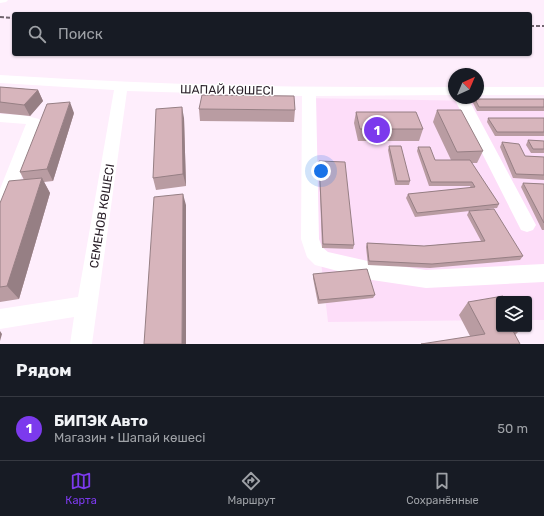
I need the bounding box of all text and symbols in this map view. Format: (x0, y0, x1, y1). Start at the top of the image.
search box (12, 12, 532, 56)
icon: search (26, 23, 48, 45)
text: Поиск (58, 25, 103, 43)
north arrow (448, 68, 484, 104)
street label: ШАПАЙ КӨШЕСІ (180, 82, 274, 98)
pin: 1 (364, 115, 390, 145)
your location (311, 161, 331, 181)
street label: СЕМЕНОВ КӨШЕСІ (87, 163, 117, 269)
map controls (496, 296, 532, 332)
button: layers (496, 296, 532, 332)
text: Рядом (16, 360, 72, 380)
text: БИПЭК Авто (54, 412, 148, 430)
text: 1 (26, 421, 32, 436)
text: 50 m (497, 421, 528, 436)
text: Магазин · Шапай көшесі (54, 430, 205, 445)
tab: Карта (65, 470, 97, 507)
tab: Маршрут (227, 470, 275, 507)
tab: Сохранённые (406, 470, 479, 507)

